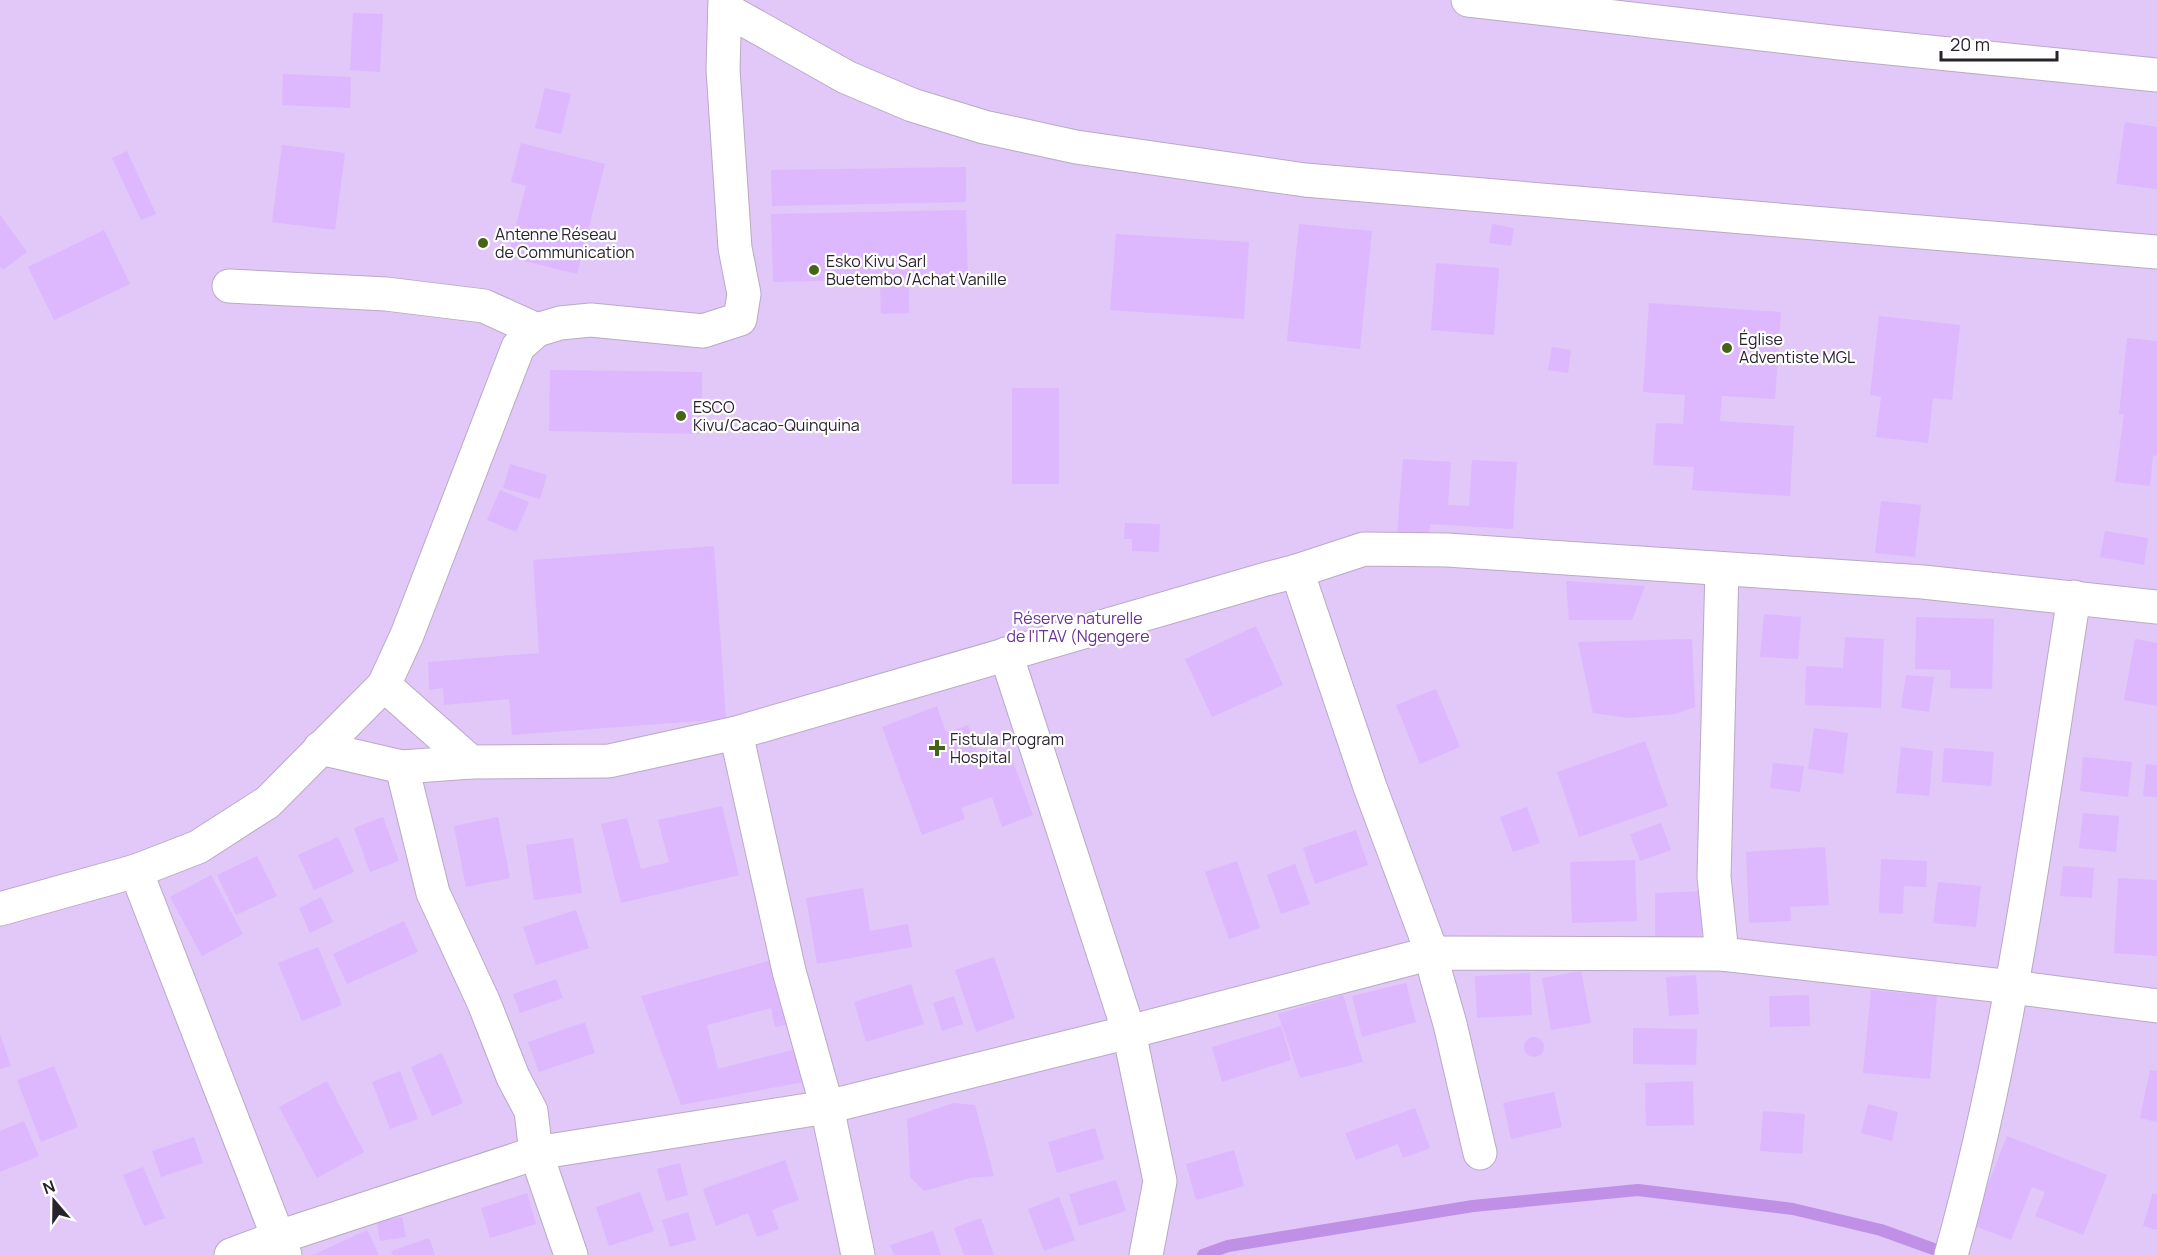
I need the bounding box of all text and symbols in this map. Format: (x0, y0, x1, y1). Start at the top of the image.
scale bar (1941, 24, 2056, 62)
text: 20 m (1950, 32, 1990, 56)
place label: Antenne Réseau de Communication (495, 223, 635, 263)
marker: Antenne Réseau de Communication (476, 236, 490, 250)
place label: Esko Kivu Sarl Buetembo /Achat Vanille (826, 250, 1007, 290)
marker: Esko Kivu Sarl Buetembo /Achat Vanille (807, 263, 821, 277)
place label: Église Adventiste MGL (1739, 328, 1855, 368)
marker: Église Adventiste MGL (1720, 341, 1734, 355)
place label: ESCO Kivu/Cacao-Quinquina (693, 396, 860, 436)
marker: ESCO Kivu/Cacao-Quinquina (674, 409, 688, 423)
park label: Réserve naturelle de l'ITAV (Ngengere (1006, 607, 1150, 647)
place label: Fistula Program Hospital (950, 728, 1064, 768)
marker: Fistula Program Hospital (928, 739, 946, 757)
north arrow (24, 1171, 84, 1231)
text: N (40, 1175, 58, 1199)

